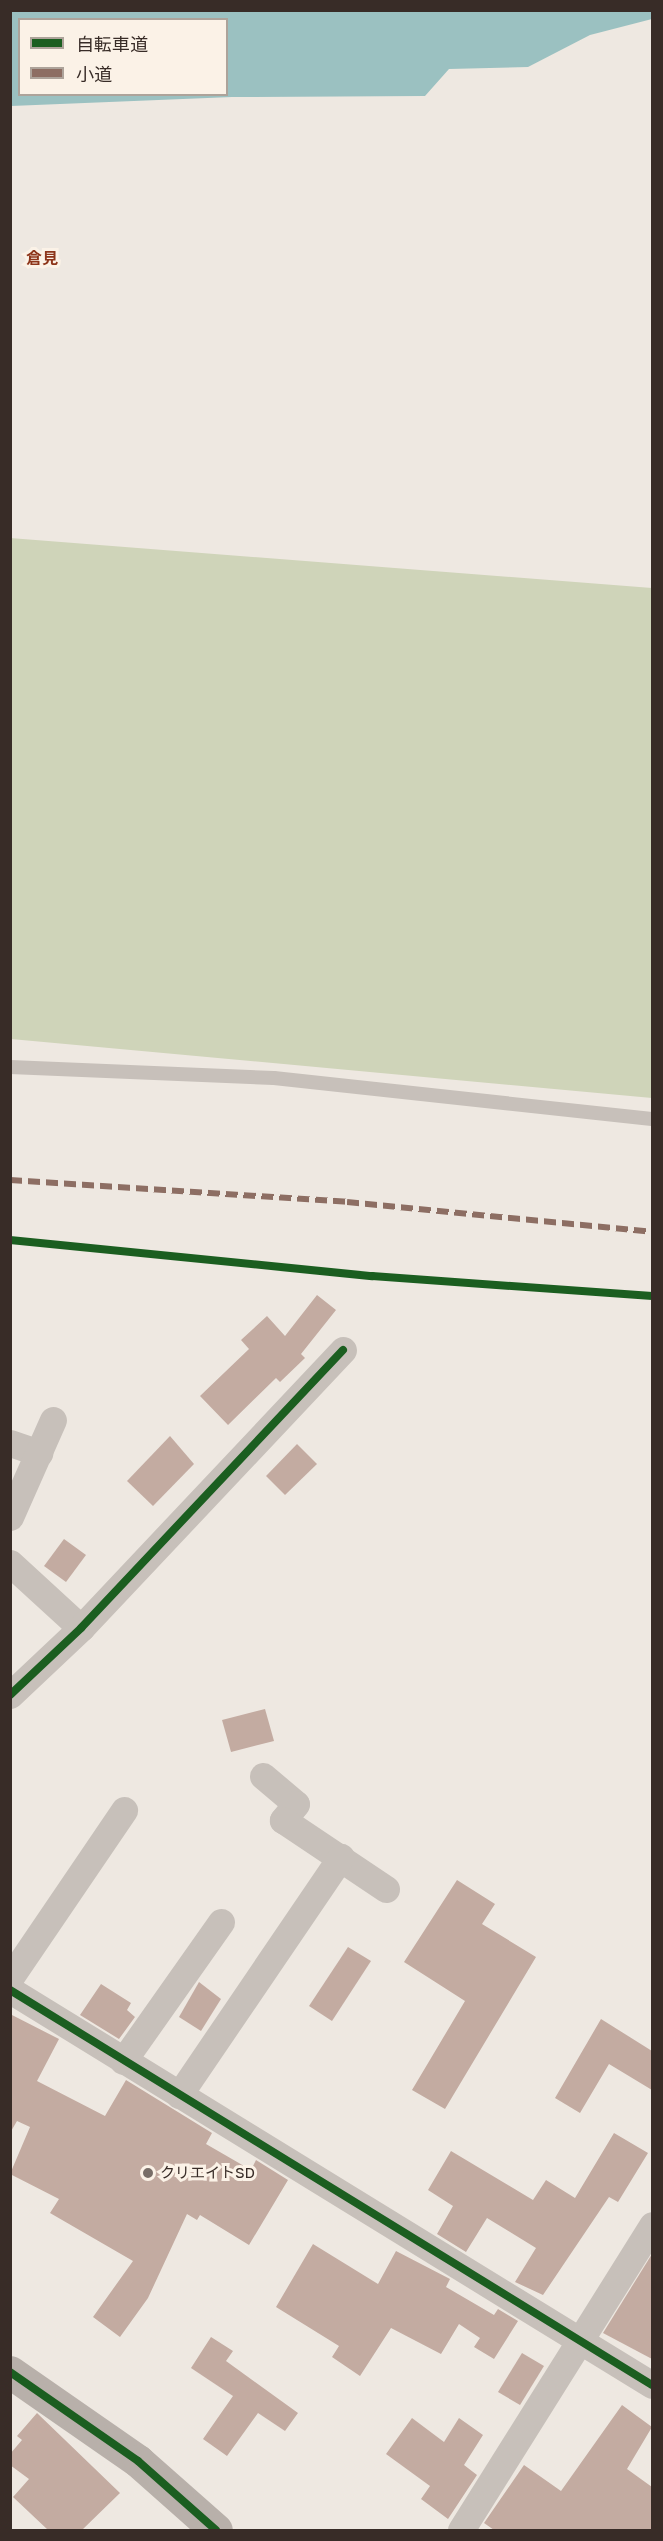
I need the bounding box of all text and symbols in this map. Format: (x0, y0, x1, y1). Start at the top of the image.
legend (18, 18, 228, 96)
text: 自転車道 (76, 33, 148, 55)
text: 小道 (76, 63, 112, 85)
district label: 倉見 (26, 248, 58, 268)
place label: クリエイトSD (160, 2164, 255, 2182)
marker: クリエイトSD (141, 2166, 155, 2180)

